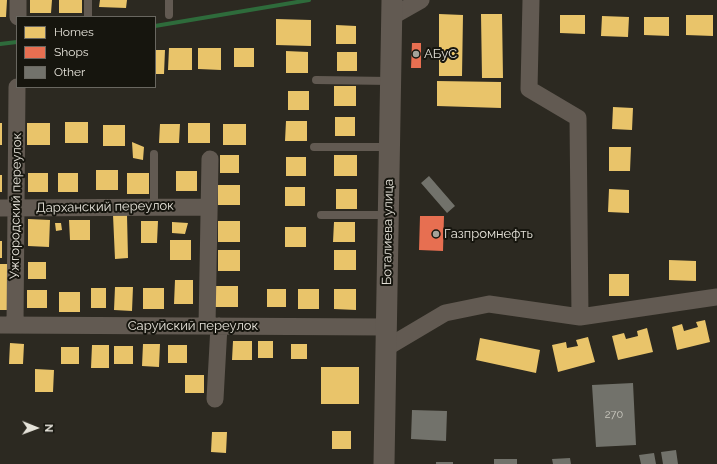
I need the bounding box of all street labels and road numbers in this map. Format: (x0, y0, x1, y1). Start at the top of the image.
street label: Ужгородский переулок (7, 133, 25, 279)
street label: Боталиева улица (379, 179, 397, 285)
street label: Дарханский переулок (36, 198, 174, 216)
street label: Саруйский переулок (128, 318, 258, 334)

